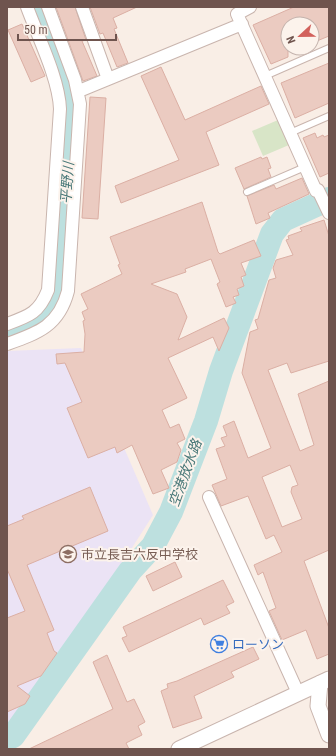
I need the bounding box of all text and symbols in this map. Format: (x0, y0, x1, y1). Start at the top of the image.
scale bar (18, 16, 116, 42)
north arrow (280, 16, 320, 56)
text: 50 m (24, 23, 48, 37)
text: N (284, 34, 298, 45)
water label: 平野川 (58, 159, 77, 205)
water label: 空港放水路 (166, 436, 205, 509)
school or university icon: 市立長吉六反中学校 (58, 544, 78, 564)
place label: 市立長吉六反中学校 (81, 547, 198, 562)
supermarket icon: ローソン (209, 634, 229, 654)
place label: ローソン (232, 637, 284, 652)

